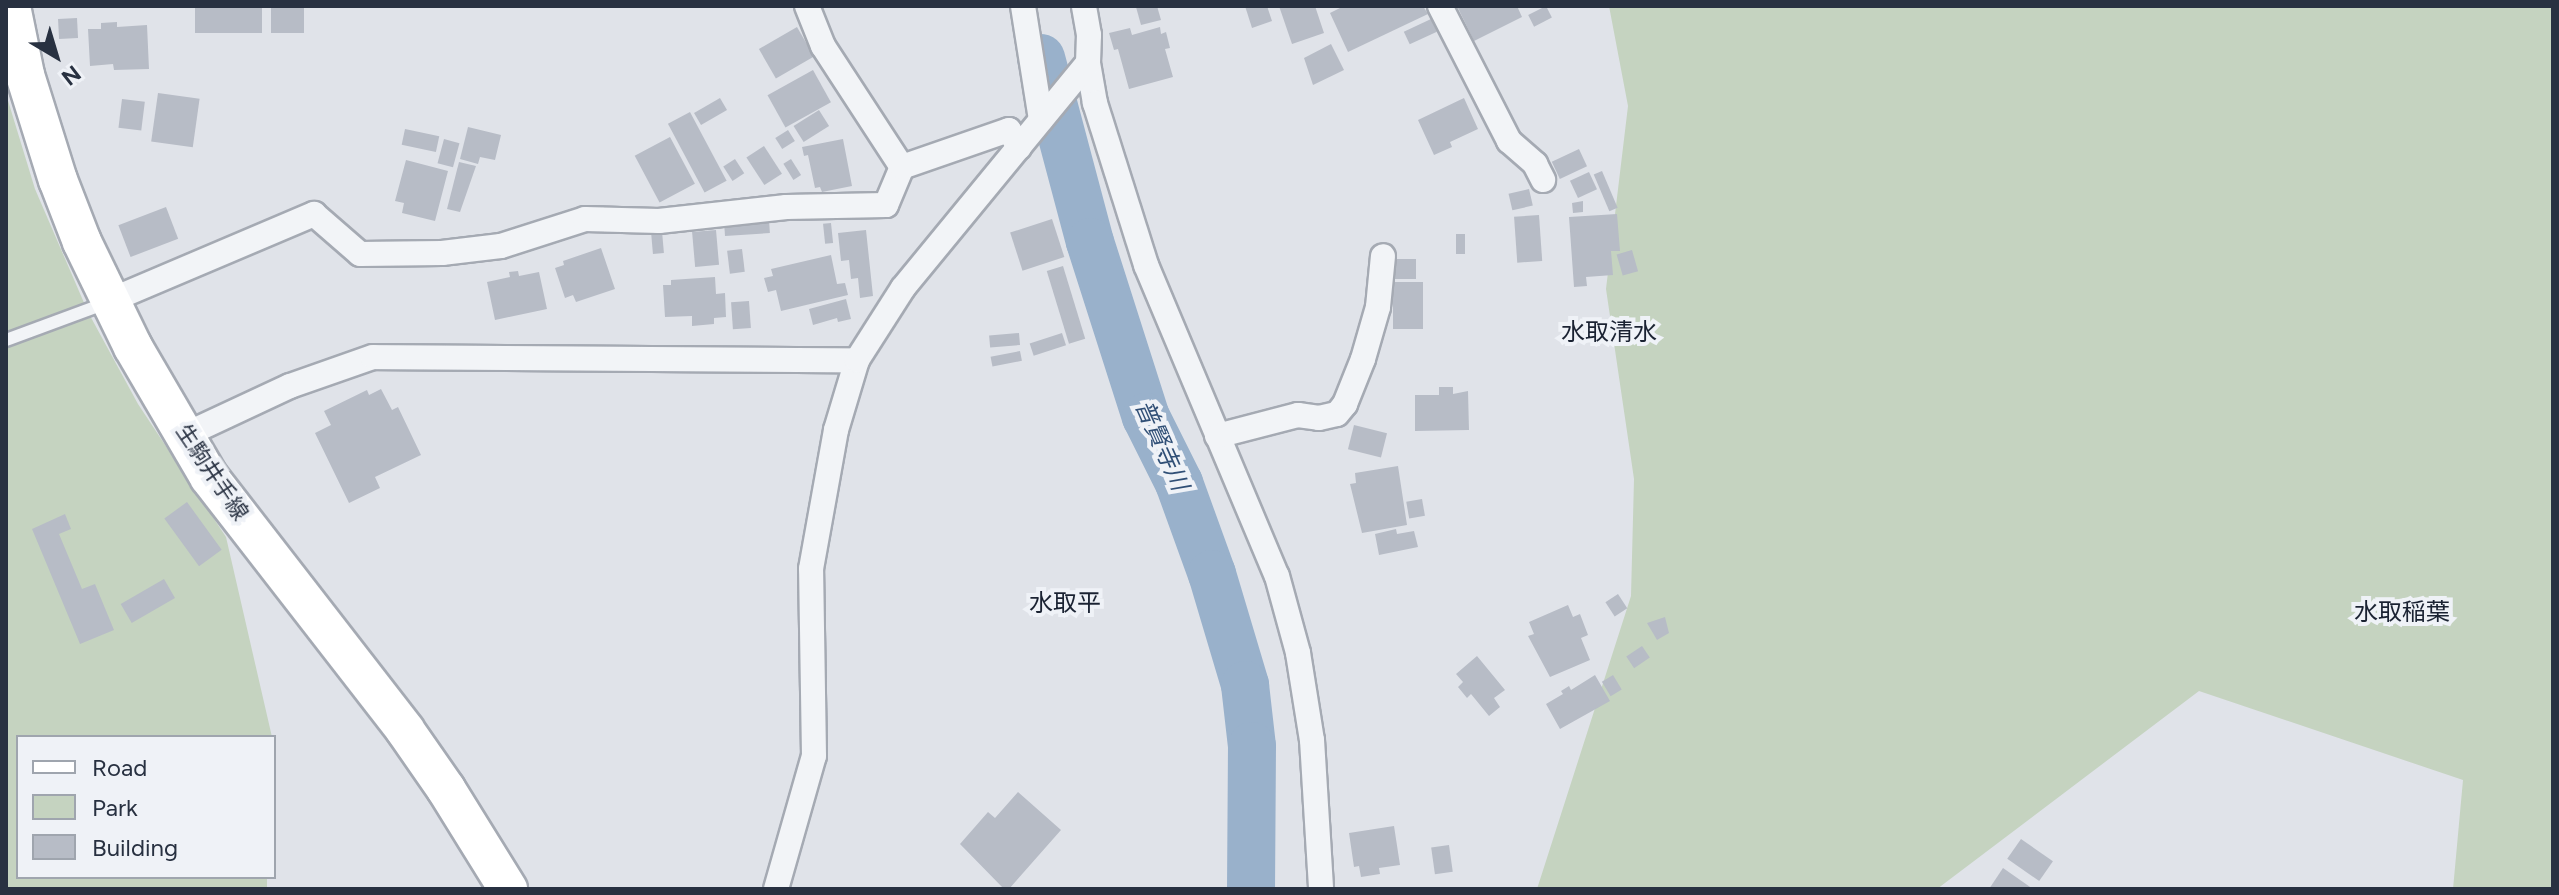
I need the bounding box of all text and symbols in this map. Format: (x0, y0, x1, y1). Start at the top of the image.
north arrow (16, 16, 96, 96)
text: N (56, 59, 86, 91)
district label: 水取清水 (1561, 318, 1657, 346)
water label: 普賢寺川 (1129, 395, 1195, 495)
street label: 生駒井手線 (170, 419, 254, 525)
district label: 水取平 (1029, 589, 1101, 617)
district label: 水取稲葉 (2354, 598, 2450, 626)
legend (16, 735, 276, 879)
text: Road (92, 753, 147, 782)
text: Park (92, 793, 138, 822)
text: Building (92, 833, 178, 862)

